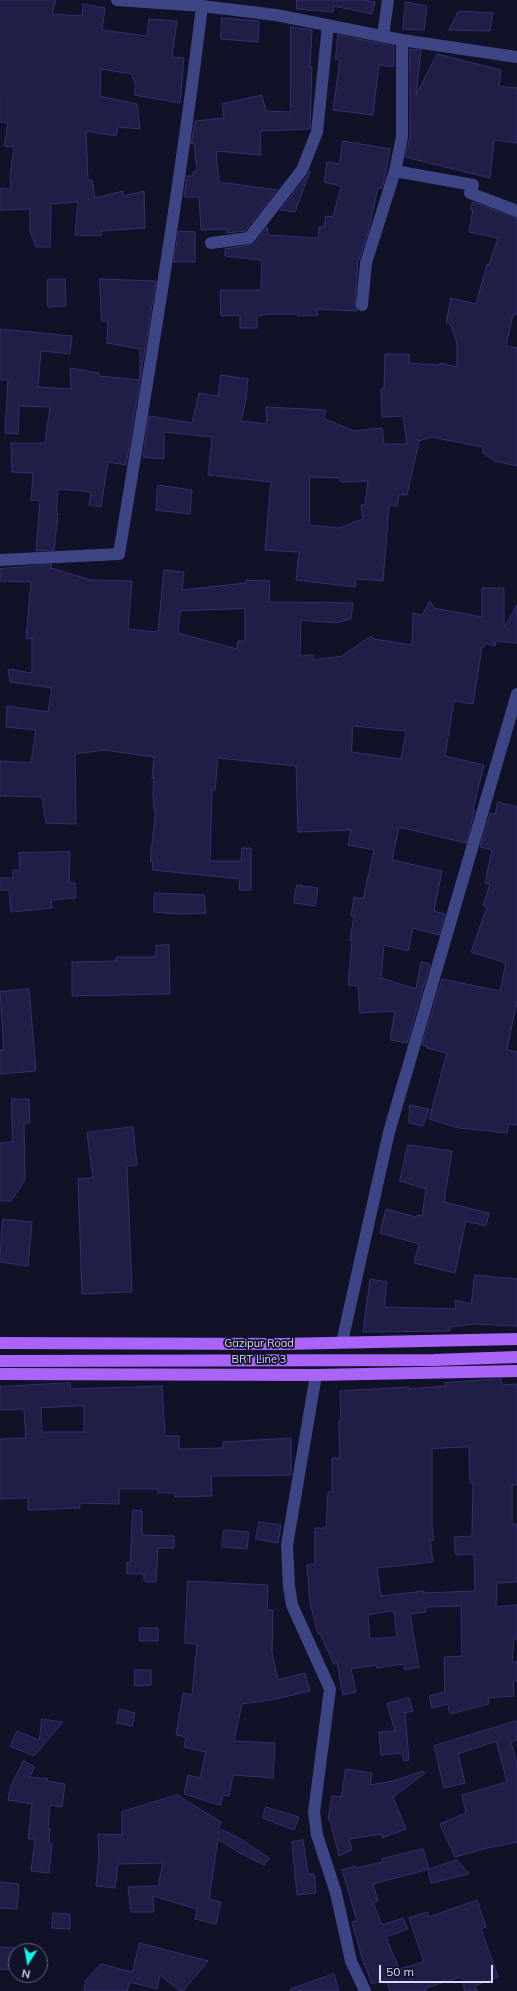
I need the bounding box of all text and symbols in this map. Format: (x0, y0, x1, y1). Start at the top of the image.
street label: Gazipur Road (224, 1337, 294, 1351)
street label: BRT Line 3 (232, 1353, 286, 1367)
north arrow (8, 1943, 48, 1983)
scale bar (381, 1957, 495, 1983)
text: 50 m (386, 1964, 414, 1979)
text: N (20, 1966, 31, 1981)

